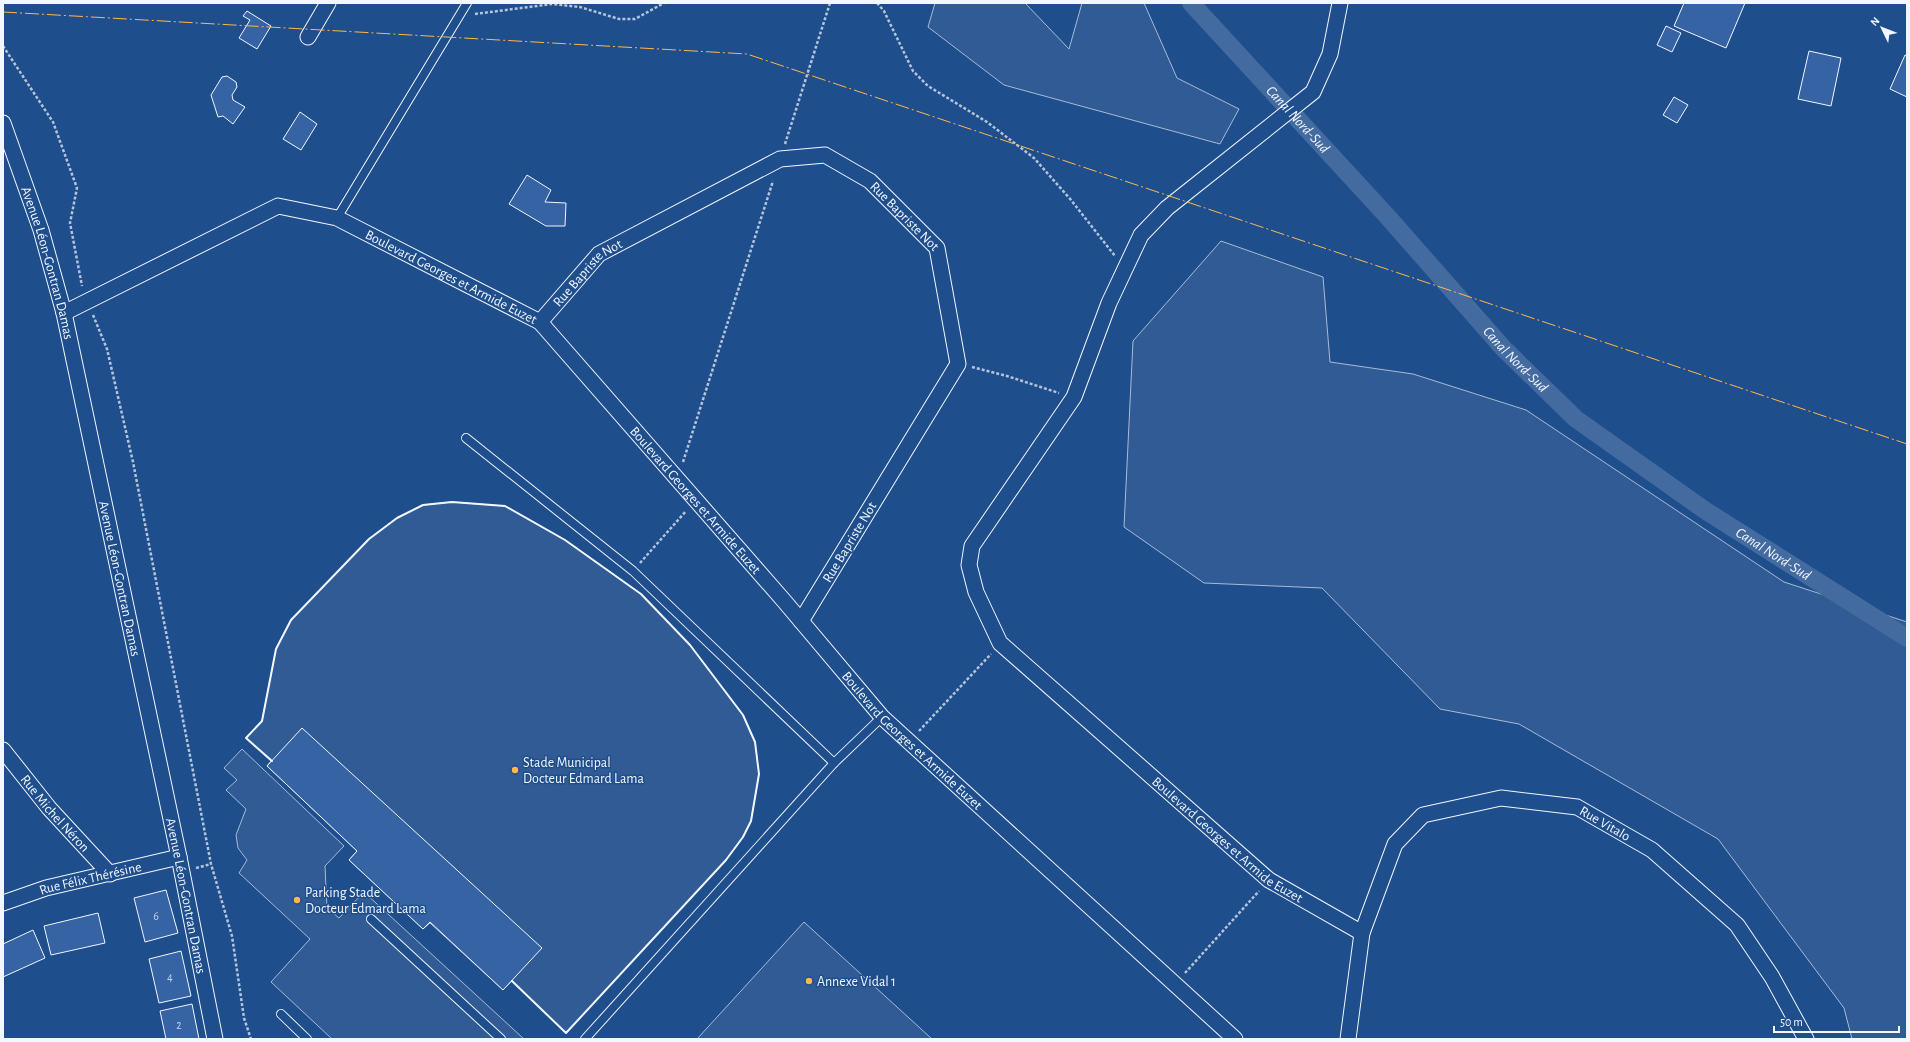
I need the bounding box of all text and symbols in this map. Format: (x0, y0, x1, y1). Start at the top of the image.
north arrow (1862, 8, 1902, 48)
text: N (1868, 15, 1882, 28)
water label: Canal Nord-Sud (1263, 83, 1332, 156)
street label: Rue Bapriste Not (867, 179, 942, 254)
street label: Avenue Léon-Gontran Damas (18, 185, 75, 341)
street label: Boulevard Georges et Armide Euzet (363, 228, 539, 327)
street label: Rue Bapriste Not (551, 237, 625, 310)
water label: Canal Nord-Sud (1480, 324, 1551, 396)
street label: Boulevard Georges et Armide Euzet (627, 424, 763, 577)
street label: Rue Bapriste Not (820, 499, 880, 585)
street label: Avenue Léon-Gontran Damas (96, 500, 142, 658)
water label: Canal Nord-Sud (1733, 525, 1814, 583)
street label: Boulevard Georges et Armide Euzet (839, 669, 985, 813)
place label: Stade Municipal Docteur Edmard Lama (523, 756, 644, 786)
marker: Stade Municipal Docteur Edmard Lama (510, 765, 520, 775)
street label: Rue Michel Néron (18, 773, 92, 855)
street label: Boulevard Georges et Armide Euzet (1149, 774, 1305, 906)
street label: Rue Vitalo (1577, 804, 1633, 844)
street label: Avenue Léon-Gontran Damas (163, 817, 208, 975)
street label: Rue Félix Thérésine (38, 860, 143, 898)
place label: Parking Stade Docteur Edmard Lama (305, 886, 426, 916)
marker: Parking Stade Docteur Edmard Lama (292, 895, 302, 905)
house number: 6 (153, 910, 159, 922)
house number: 4 (167, 971, 173, 983)
place label: Annexe Vidal 1 (817, 975, 896, 989)
marker: Annexe Vidal 1 (804, 976, 814, 986)
scale bar (1774, 1008, 1899, 1034)
text: 50 m (1780, 1016, 1803, 1028)
house number: 2 (176, 1019, 182, 1031)

